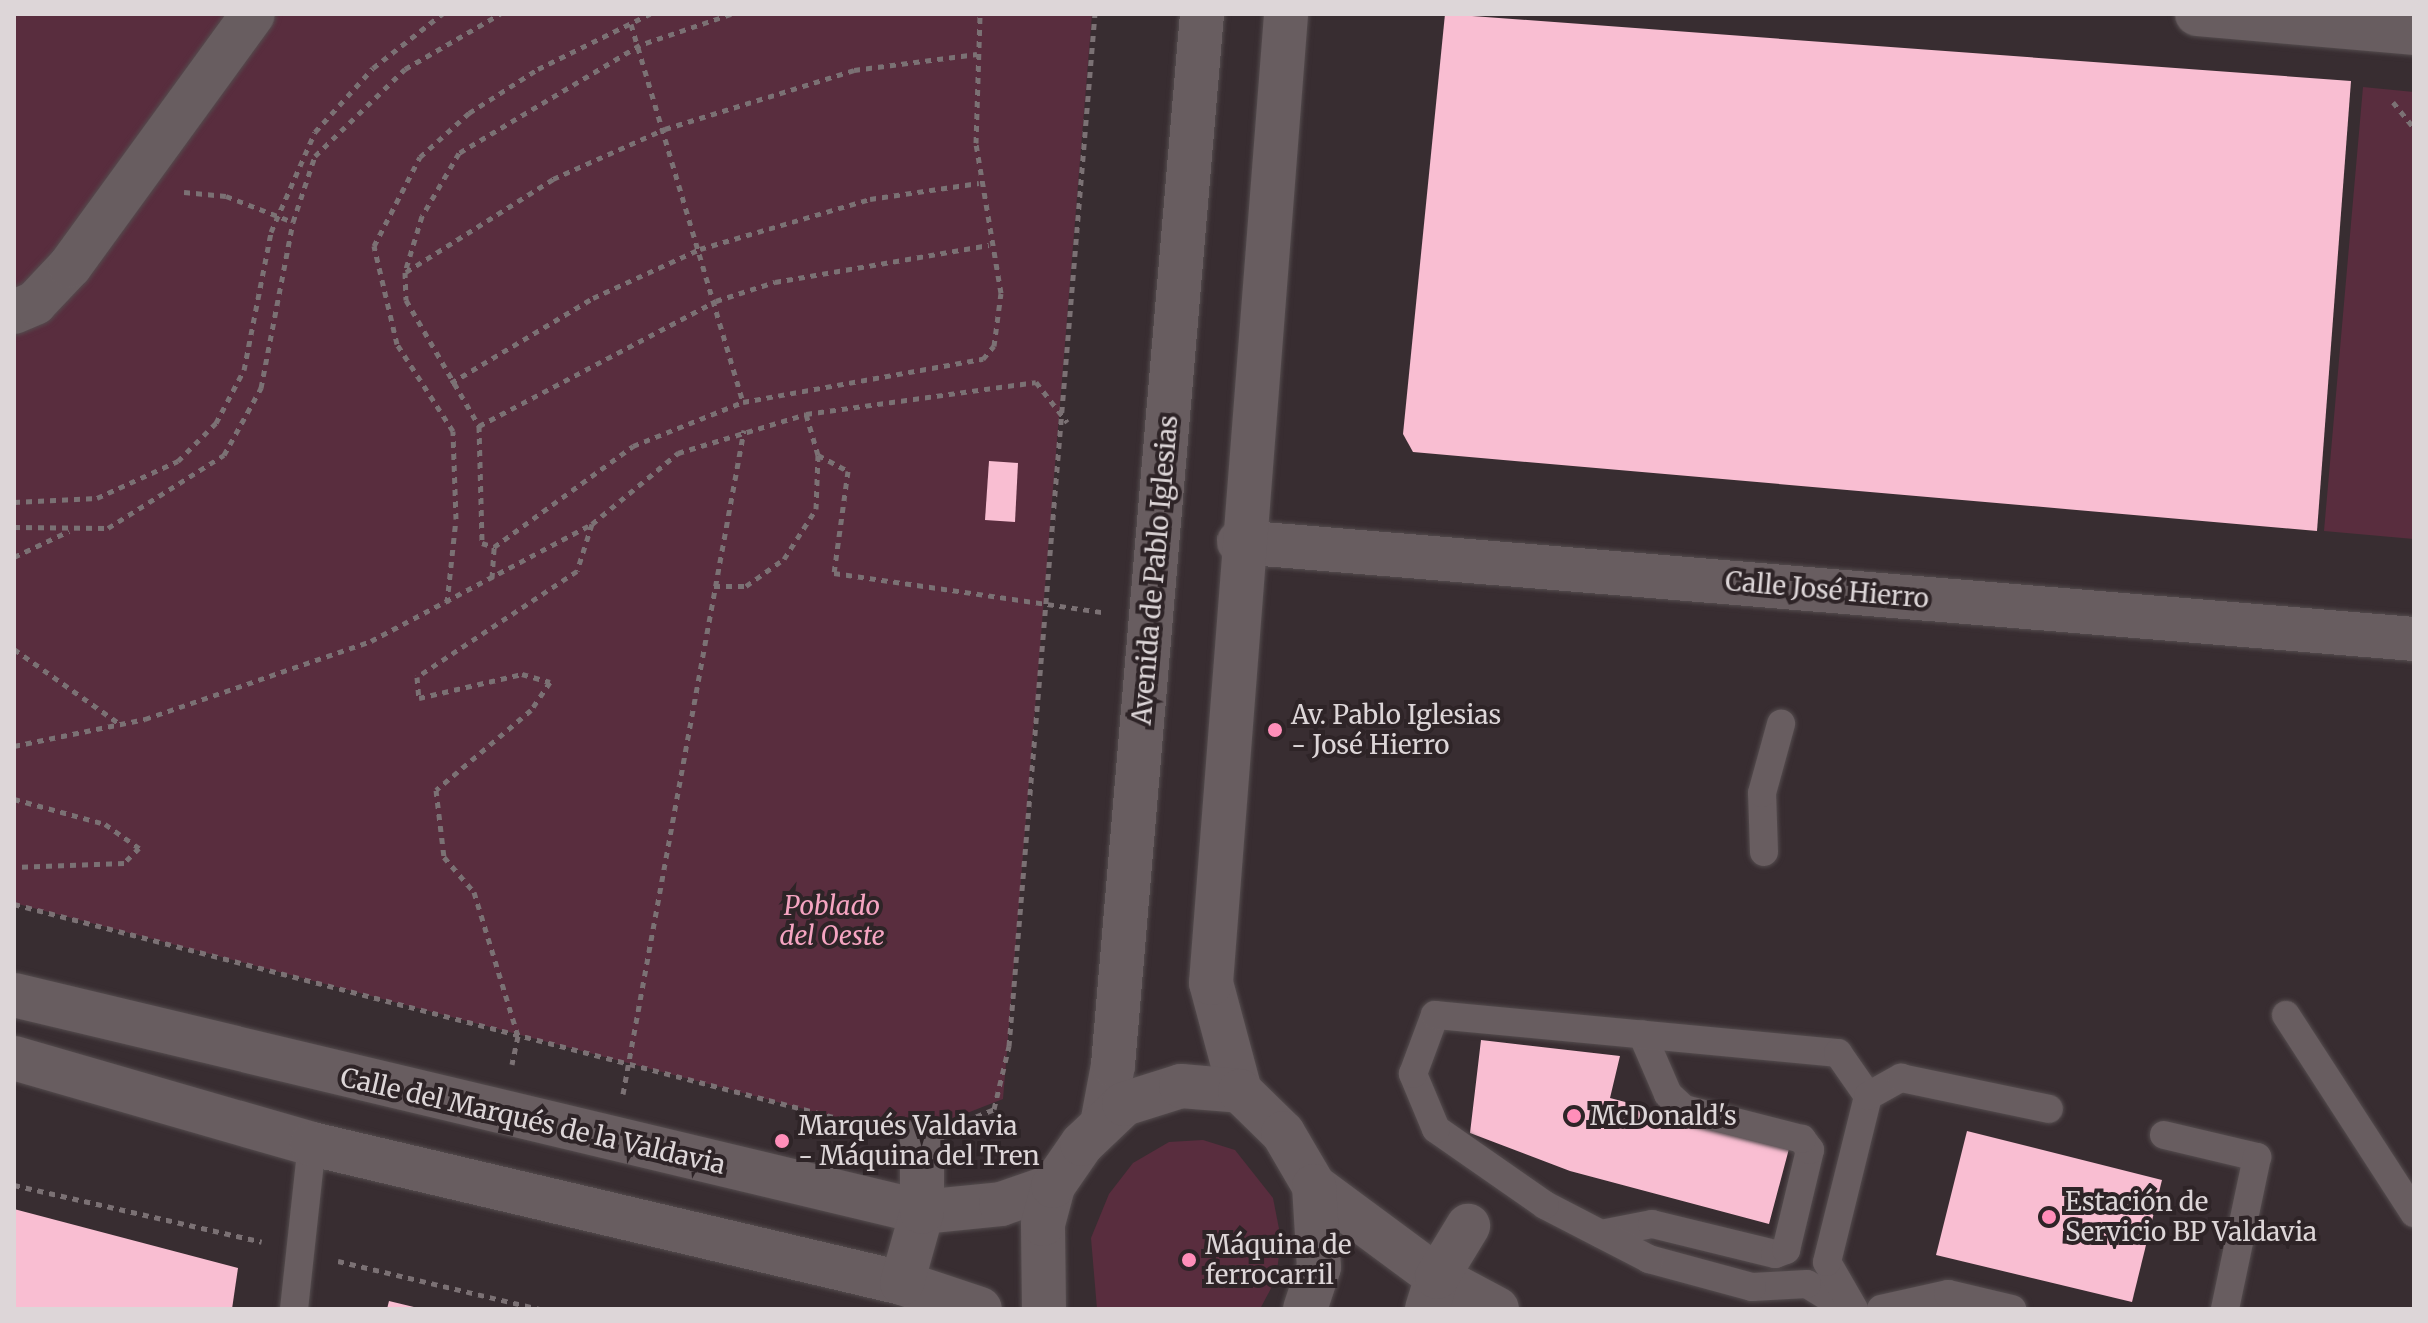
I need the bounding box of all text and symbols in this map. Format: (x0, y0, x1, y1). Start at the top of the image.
street label: Avenida de Pablo Iglesias (1126, 414, 1184, 726)
street label: Calle José Hierro (1724, 566, 1930, 614)
place label: Av. Pablo Iglesias - José Hierro (1291, 699, 1501, 760)
marker: Av. Pablo Iglesias - José Hierro (1266, 721, 1284, 739)
park label: Poblado del Oeste (779, 890, 885, 952)
street label: Calle del Marqués de la Valdavia (338, 1061, 728, 1181)
place label: McDonald's (1590, 1100, 1737, 1132)
marker: McDonald's (1565, 1107, 1583, 1125)
place label: Marqués Valdavia - Máquina del Tren (798, 1110, 1040, 1172)
marker: Marqués Valdavia - Máquina del Tren (773, 1132, 791, 1150)
place label: Estación de Servicio BP Valdavia (2065, 1186, 2317, 1248)
marker: Estación de Servicio BP Valdavia (2040, 1208, 2058, 1226)
place label: Máquina de ferrocarril (1205, 1229, 1352, 1290)
marker: Máquina de ferrocarril (1180, 1251, 1198, 1269)

